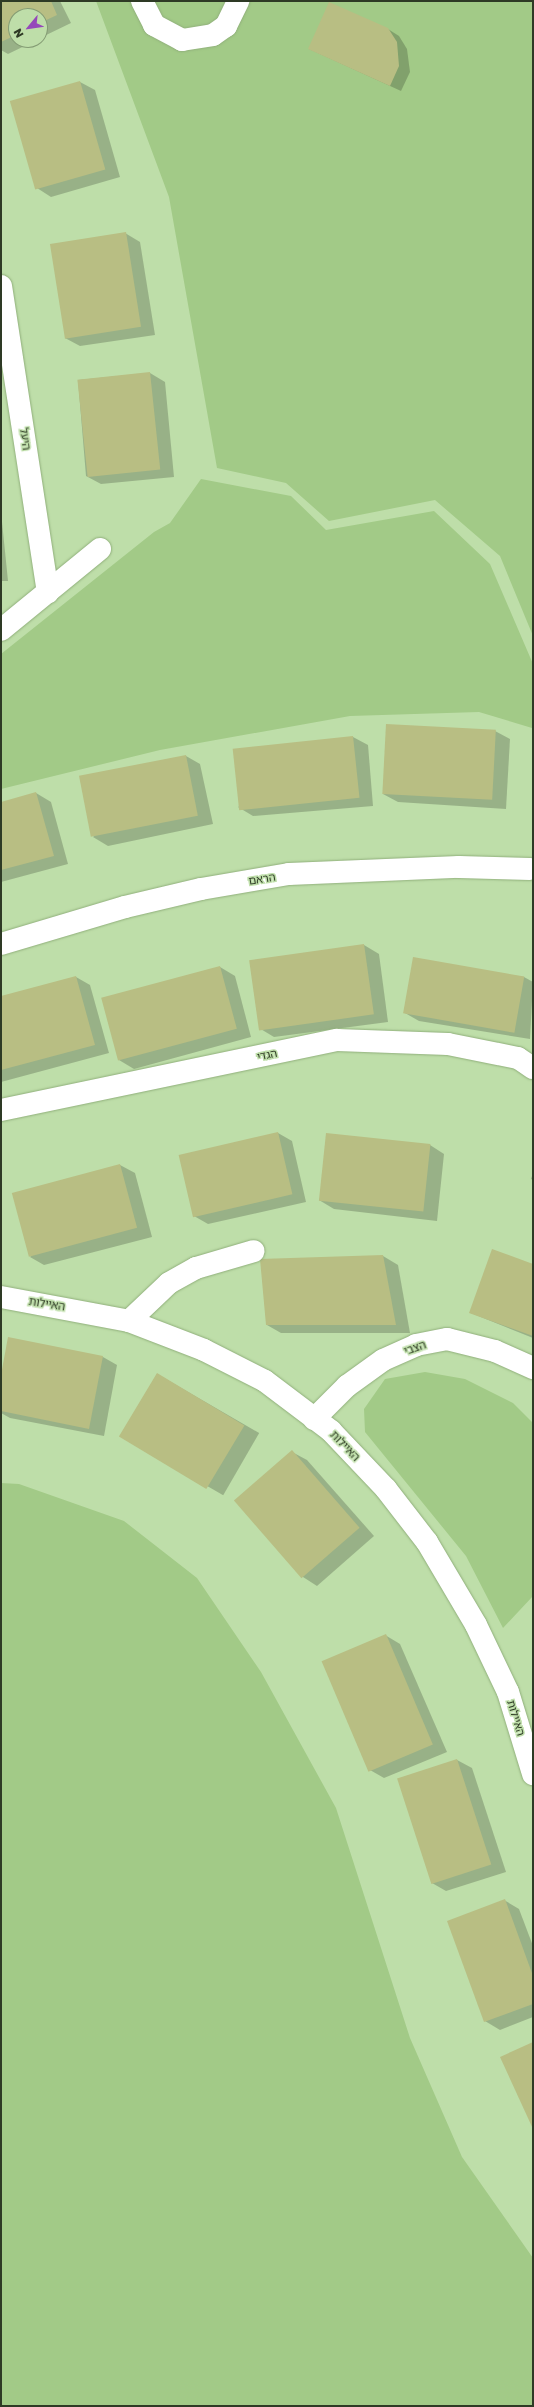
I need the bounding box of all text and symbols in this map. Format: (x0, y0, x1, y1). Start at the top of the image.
north arrow (8, 8, 48, 48)
text: N (10, 27, 26, 40)
street label: היעל (17, 427, 33, 451)
street label: הראם (248, 870, 276, 888)
street label: הגדי (256, 1046, 278, 1064)
street label: האיילות (28, 1295, 66, 1313)
street label: הצבי (402, 1338, 428, 1358)
street label: האיילות (328, 1428, 362, 1464)
street label: האיילות (504, 1699, 528, 1737)

